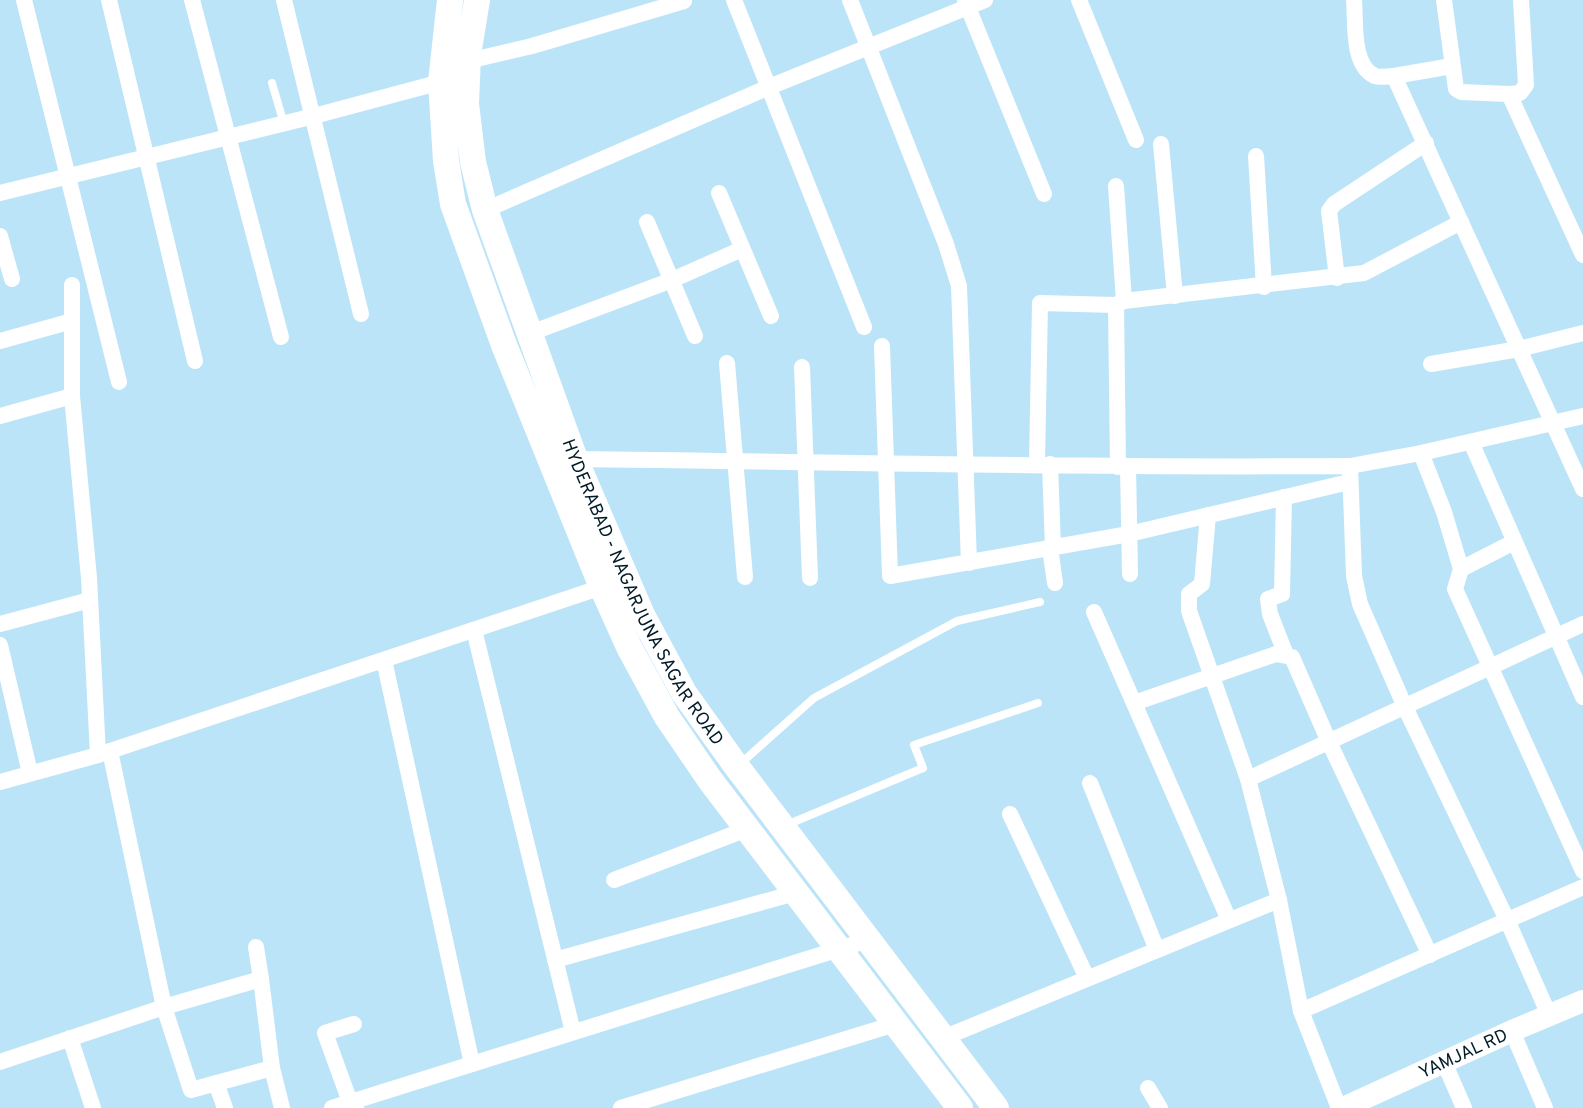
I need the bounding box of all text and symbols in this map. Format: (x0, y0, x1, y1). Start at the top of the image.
street label: HYDERABAD - NAGARJUNA SAGAR ROAD (556, 436, 728, 751)
street label: YAMJAL RD (1416, 1024, 1512, 1085)

